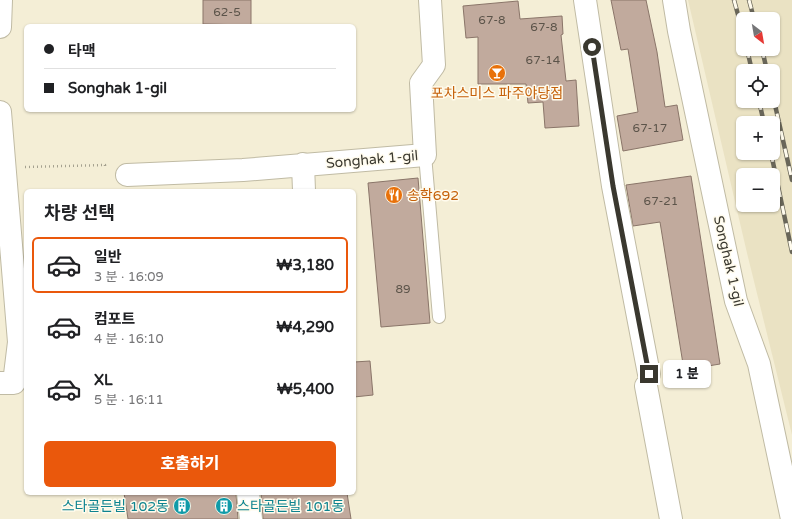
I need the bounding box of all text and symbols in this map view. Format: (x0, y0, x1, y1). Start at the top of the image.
house number: 62-5 (213, 5, 241, 19)
north arrow (736, 12, 780, 56)
map controls (736, 12, 780, 212)
house number: 67-8 (478, 13, 506, 27)
house number: 67-8 (530, 20, 558, 34)
route start (583, 38, 601, 56)
text: 타맥 (68, 42, 96, 60)
house number: 67-14 (526, 53, 561, 67)
bar icon: 포차스미스 파주야당점 (487, 63, 507, 83)
button: locate (736, 64, 780, 108)
text: Songhak 1-gil (68, 79, 167, 97)
place label: 포차스미스 파주야당점 (431, 85, 563, 102)
button: + (736, 116, 780, 160)
house number: 67-17 (633, 121, 667, 135)
street label: Songhak 1-gil (325, 147, 419, 172)
button: − (736, 168, 780, 212)
restaurant icon: 송학692 (384, 185, 404, 205)
place label: 송학692 (407, 187, 459, 204)
house number: 67-21 (644, 194, 678, 208)
text: 차량 선택 (44, 202, 115, 224)
street label: Songhak 1-gil (710, 214, 747, 308)
icon: car (46, 247, 82, 283)
text: 일반 (94, 248, 122, 266)
text: ₩3,180 (276, 256, 334, 274)
text: 3 분 · 16:09 (94, 269, 164, 285)
house number: 89 (395, 282, 411, 296)
icon: car (46, 309, 82, 345)
text: 컴포트 (94, 310, 135, 328)
text: ₩4,290 (276, 318, 334, 336)
text: 4 분 · 16:10 (94, 331, 164, 347)
callout: 1 분 (663, 360, 711, 388)
route end (640, 365, 658, 383)
text: 1 분 (675, 366, 699, 382)
icon: car (46, 371, 82, 407)
text: XL (94, 371, 113, 389)
text: ₩5,400 (277, 380, 334, 398)
text: 5 분 · 16:11 (94, 392, 164, 408)
button: 호출하기 (44, 441, 336, 487)
building icon: 스타골든빌 102동 (172, 496, 192, 516)
building icon: 스타골든빌 101동 (214, 496, 234, 516)
place label: 스타골든빌 102동 (62, 498, 169, 515)
place label: 스타골든빌 101동 (237, 498, 344, 515)

